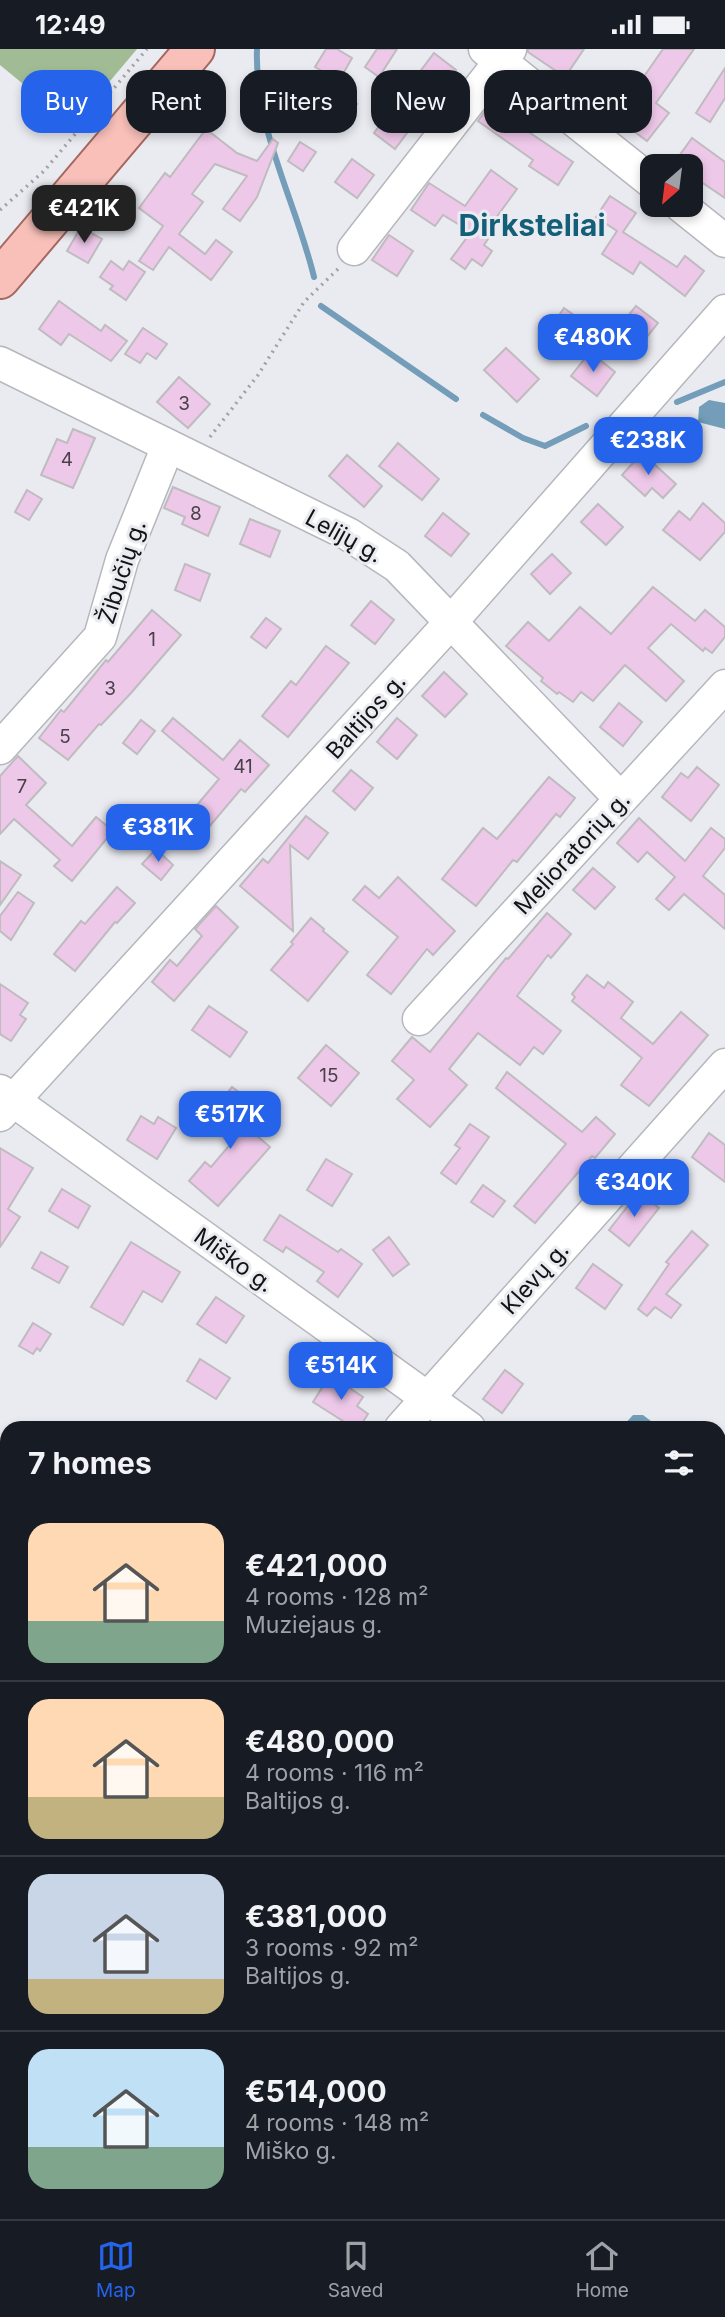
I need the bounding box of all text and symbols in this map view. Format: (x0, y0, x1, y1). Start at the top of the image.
text: 12:49 (35, 9, 106, 40)
chip: Buy (21, 70, 112, 133)
chip: Rent (126, 70, 226, 133)
chip: Filters (240, 70, 357, 133)
chip: New (371, 70, 470, 133)
chip: Apartment (484, 70, 652, 133)
north arrow (640, 154, 704, 217)
map controls (640, 154, 703, 217)
pin: €421K (35, 185, 133, 245)
text: €421K (48, 194, 120, 222)
district label: Dirksteliai (458, 207, 606, 243)
pin: €480K (544, 315, 642, 374)
text: €480K (554, 323, 632, 351)
house number: 3 (178, 392, 190, 415)
pin: €238K (599, 417, 697, 477)
text: €238K (610, 426, 686, 454)
house number: 4 (61, 448, 73, 471)
house number: 8 (190, 502, 202, 525)
street label: Lelijų g. (301, 503, 387, 569)
street label: Žibučių g. (92, 517, 152, 627)
house number: 1 (148, 628, 156, 651)
street label: Baltijos g. (320, 667, 412, 765)
house number: 3 (104, 677, 116, 700)
house number: 5 (59, 725, 71, 748)
house number: 41 (233, 755, 253, 778)
house number: 7 (17, 775, 27, 798)
street label: Melioratorių g. (508, 786, 636, 920)
pin: €381K (109, 805, 207, 864)
text: €381K (122, 813, 194, 841)
house number: 15 (319, 1064, 339, 1087)
pin: €517K (181, 1091, 279, 1151)
text: €517K (195, 1100, 265, 1128)
pin: €340K (585, 1159, 683, 1219)
text: €340K (595, 1168, 673, 1196)
street label: Miško g. (189, 1222, 279, 1298)
street label: Klevų g. (495, 1236, 575, 1320)
pin: €514K (292, 1343, 390, 1402)
text: €514K (305, 1351, 377, 1379)
icon: filters (660, 1444, 698, 1482)
text: 7 homes (28, 1445, 152, 1481)
text: €421,000 (245, 1547, 388, 1583)
icon: home (84, 1551, 168, 1635)
text: 4 rooms · 128 m² (245, 1583, 428, 1611)
text: Muziejaus g. (245, 1611, 382, 1639)
text: €480,000 (245, 1723, 395, 1759)
icon: home (84, 1727, 168, 1811)
text: 4 rooms · 116 m² (245, 1759, 424, 1787)
text: Baltijos g. (245, 1787, 351, 1815)
text: €381,000 (245, 1898, 387, 1934)
icon: home (84, 1902, 168, 1986)
text: 3 rooms · 92 m² (245, 1934, 418, 1962)
text: Baltijos g. (245, 1962, 351, 1990)
text: €514,000 (245, 2073, 387, 2109)
icon: home (84, 2077, 168, 2161)
text: 4 rooms · 148 m² (245, 2109, 429, 2137)
text: Miško g. (245, 2137, 337, 2165)
tab: Map (96, 2237, 136, 2302)
tab: Saved (328, 2237, 383, 2302)
tab: Home (576, 2237, 629, 2302)

